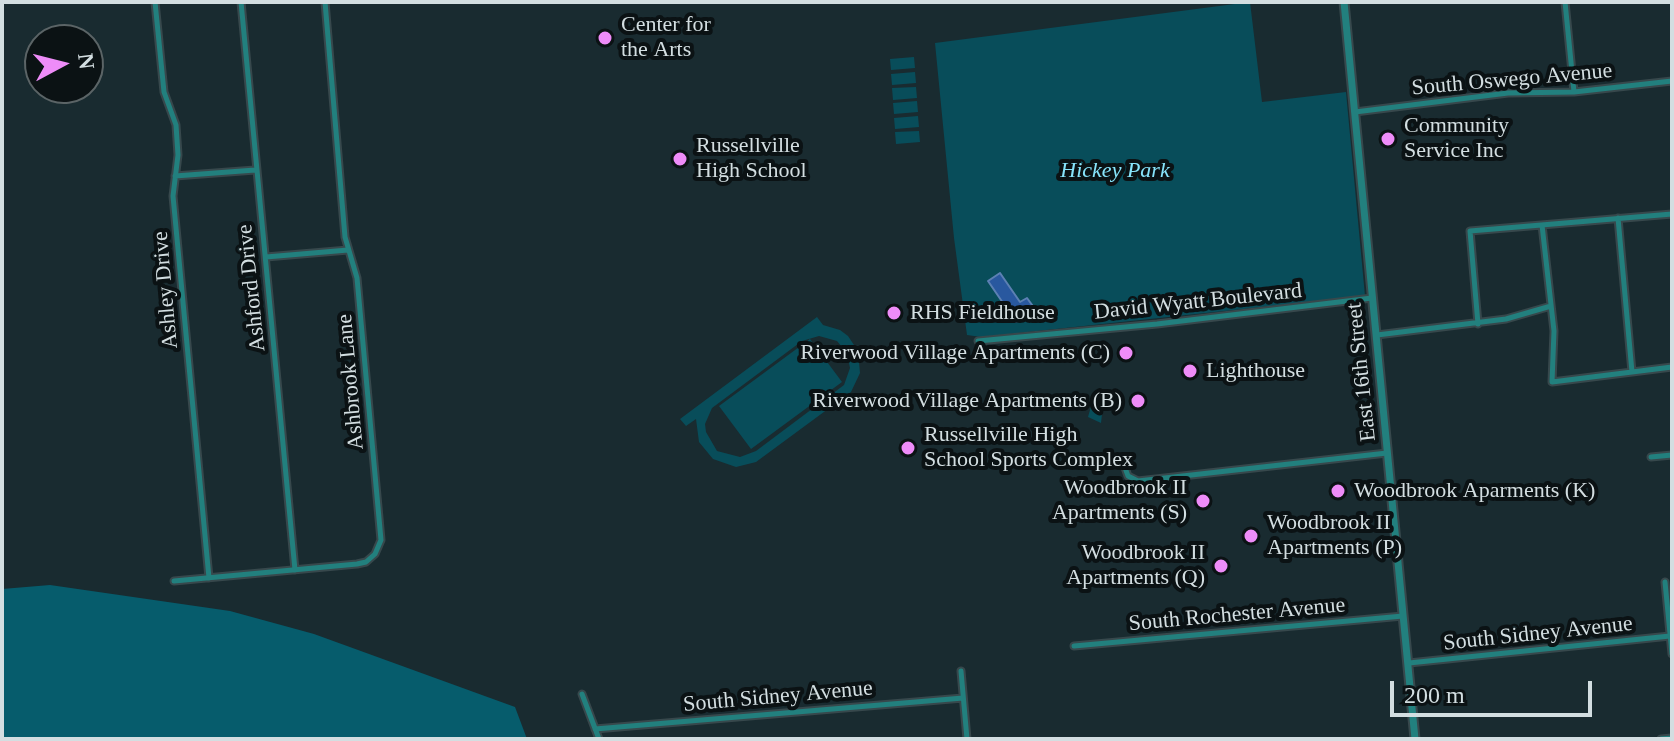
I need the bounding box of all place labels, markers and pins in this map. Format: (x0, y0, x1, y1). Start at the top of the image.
place label: Center for the Arts (621, 12, 711, 64)
marker: Center for the Arts (596, 29, 614, 47)
place label: Community Service Inc (1404, 113, 1509, 164)
marker: Community Service Inc (1379, 130, 1397, 148)
place label: Russellville High School (696, 133, 807, 184)
marker: Russellville High School (671, 150, 689, 168)
place label: RHS Fieldhouse (910, 300, 1055, 326)
marker: RHS Fieldhouse (885, 304, 903, 322)
place label: Riverwood Village Apartments (C) (800, 340, 1110, 366)
marker: Riverwood Village Apartments (C) (1117, 344, 1135, 362)
place label: Lighthouse (1206, 358, 1305, 384)
marker: Lighthouse (1181, 362, 1199, 380)
place label: Riverwood Village Apartments (B) (812, 388, 1122, 414)
marker: Riverwood Village Apartments (B) (1129, 392, 1147, 410)
place label: Russellville High School Sports Complex (924, 422, 1133, 474)
marker: Russellville High School Sports Complex (899, 439, 917, 457)
place label: Woodbrook II Apartments (S) (1052, 475, 1187, 526)
place label: Woodbrook Aparments (K) (1354, 478, 1595, 504)
marker: Woodbrook Aparments (K) (1329, 482, 1347, 500)
marker: Woodbrook II Apartments (S) (1194, 492, 1212, 510)
place label: Woodbrook II Apartments (P) (1267, 510, 1402, 562)
marker: Woodbrook II Apartments (P) (1242, 527, 1260, 545)
place label: Woodbrook II Apartments (Q) (1066, 540, 1205, 592)
marker: Woodbrook II Apartments (Q) (1212, 557, 1230, 575)

